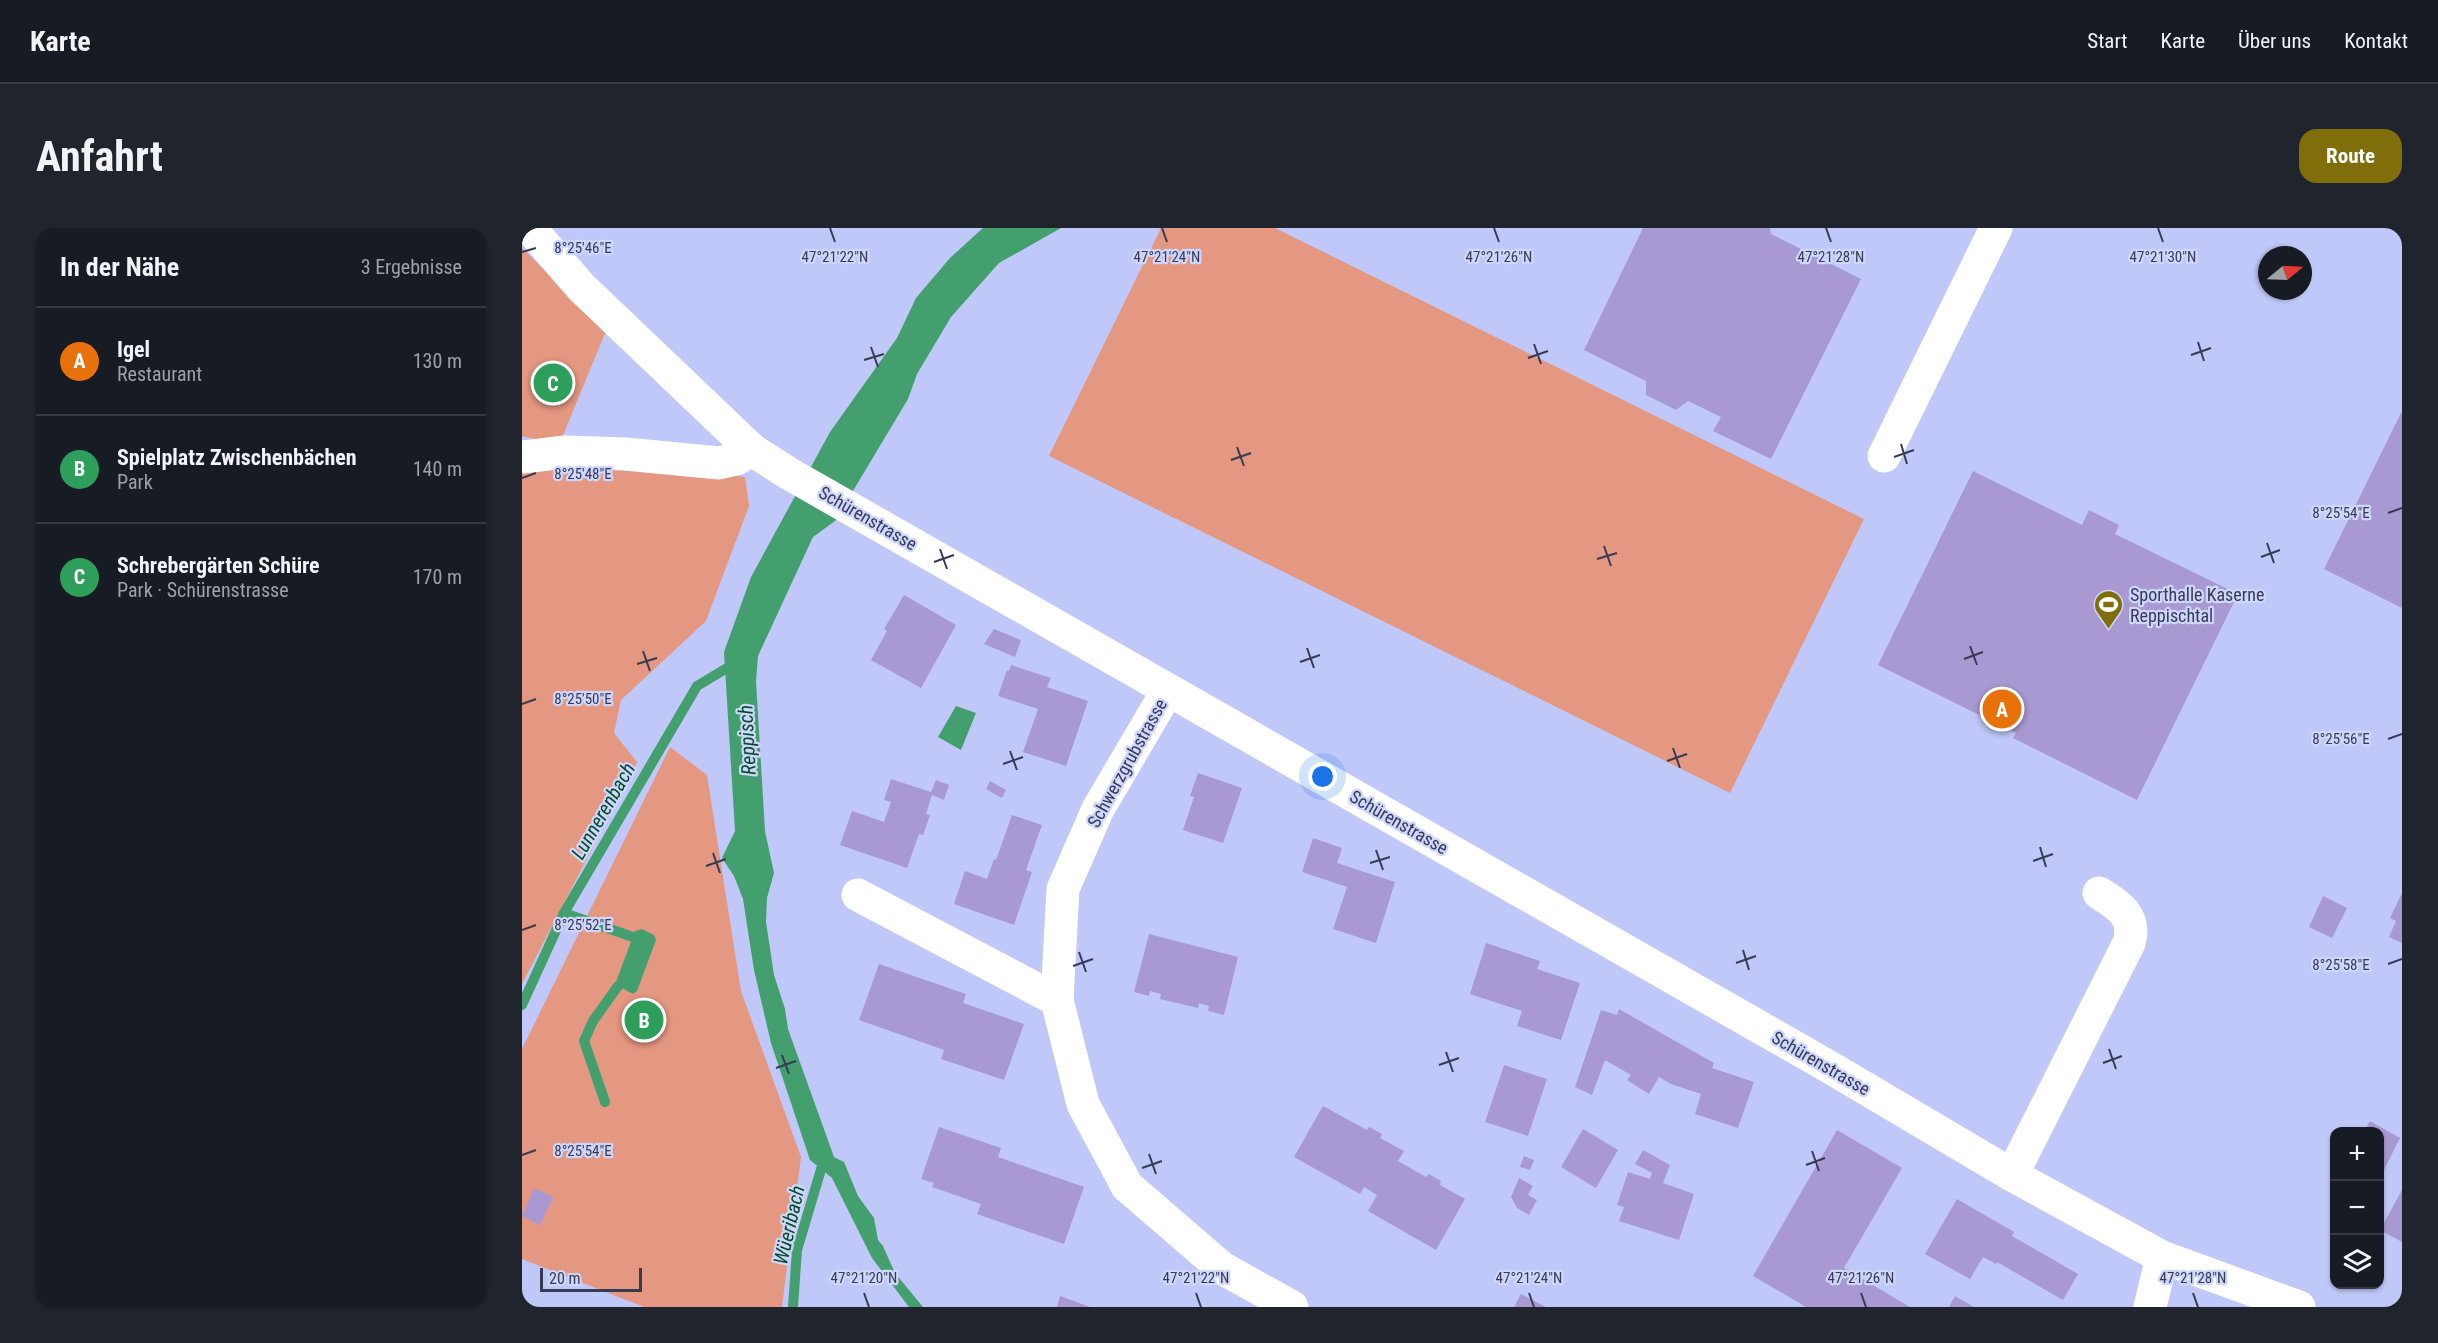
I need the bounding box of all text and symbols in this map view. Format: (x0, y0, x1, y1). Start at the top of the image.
text: Karte (30, 25, 91, 58)
text: Start (2087, 29, 2128, 53)
text: Karte (2161, 29, 2205, 53)
text: Über uns (2238, 29, 2311, 53)
text: Kontakt (2344, 29, 2408, 53)
button: Route (2299, 129, 2402, 183)
text: Anfahrt (36, 132, 163, 181)
text: 8°25'46"E (554, 239, 612, 257)
north arrow (2258, 246, 2312, 300)
text: 47°21'22"N (802, 248, 868, 266)
text: 47°21'24"N (1134, 248, 1200, 266)
text: 47°21'26"N (1466, 248, 1532, 266)
text: 47°21'28"N (1798, 248, 1864, 266)
text: 47°21'30"N (2130, 248, 2196, 266)
text: In der Nähe (60, 252, 179, 282)
text: 3 Ergebnisse (361, 255, 462, 279)
text: Igel (117, 337, 150, 362)
text: A (74, 349, 85, 373)
text: 130 m (413, 349, 462, 373)
pin: C (534, 360, 573, 406)
text: Restaurant (117, 362, 202, 386)
text: Spielplatz Zwischenbächen (117, 445, 357, 470)
text: B (74, 457, 85, 481)
text: 140 m (413, 457, 462, 481)
text: 8°25'48"E (554, 465, 612, 483)
text: Park (117, 470, 153, 494)
street label: Schürenstrasse (815, 481, 921, 555)
text: 8°25'54"E (2312, 504, 2370, 522)
text: Schrebergärten Schüre (117, 553, 320, 578)
text: C (74, 565, 85, 589)
text: 170 m (413, 565, 462, 589)
text: Park · Schürenstrasse (117, 578, 289, 602)
place label: Sporthalle Kaserne Reppischtal (2130, 584, 2264, 626)
sports icon: Sporthalle Kaserne Reppischtal (2093, 588, 2125, 630)
pin: A (1982, 686, 2022, 732)
text: 8°25'50"E (554, 690, 612, 708)
street label: Schwerzgrubstrasse (1083, 695, 1171, 831)
water label: Reppisch (733, 704, 761, 776)
text: 8°25'56"E (2312, 730, 2370, 748)
water label: Lunnerenbach (566, 758, 640, 864)
your location (1308, 762, 1337, 791)
street label: Schürenstrasse (1346, 785, 1452, 859)
text: 8°25'52"E (554, 916, 612, 934)
text: 8°25'58"E (2312, 956, 2370, 974)
pin: B (624, 998, 664, 1042)
street label: Schürenstrasse (1768, 1026, 1874, 1100)
map controls (2330, 1127, 2384, 1289)
button: + (2330, 1127, 2384, 1181)
text: 8°25'54"E (554, 1142, 612, 1160)
button: − (2330, 1181, 2384, 1235)
water label: Wüeribach (768, 1183, 810, 1267)
button: layers (2330, 1235, 2384, 1289)
scale bar (540, 1265, 642, 1292)
text: 20 m (549, 1269, 581, 1288)
text: 47°21'20"N (831, 1269, 897, 1287)
text: 47°21'22"N (1163, 1269, 1229, 1287)
text: 47°21'24"N (1496, 1269, 1562, 1287)
text: 47°21'26"N (1828, 1269, 1894, 1287)
text: 47°21'28"N (2160, 1269, 2226, 1287)

